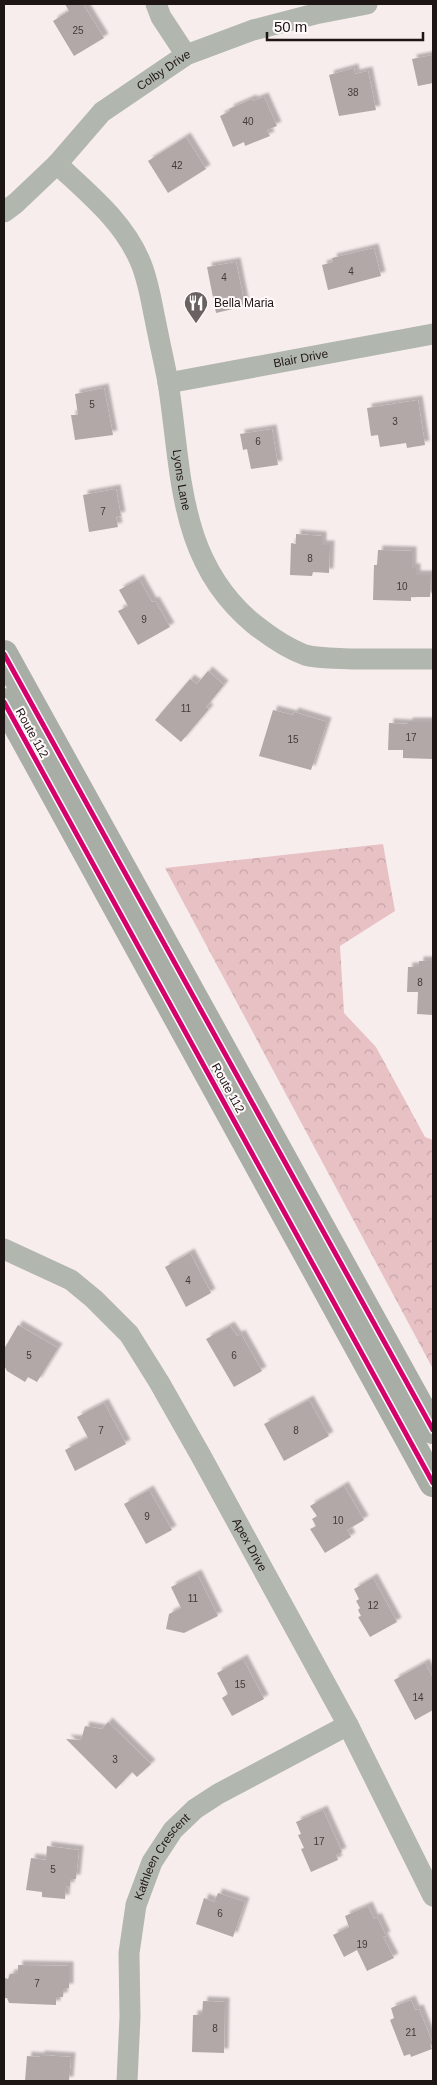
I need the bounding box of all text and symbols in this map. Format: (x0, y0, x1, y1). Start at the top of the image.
scale bar (267, 10, 423, 42)
text: 50 m (274, 18, 307, 35)
house number: 25 (72, 25, 84, 36)
street label: Colby Drive (134, 47, 193, 93)
house number: 38 (347, 87, 359, 98)
house number: 40 (242, 116, 254, 127)
house number: 42 (171, 160, 183, 171)
house number: 4 (348, 266, 354, 277)
house number: 4 (221, 272, 227, 283)
restaurant icon: Bella Maria (183, 290, 209, 324)
place label: Bella Maria (214, 296, 274, 310)
street label: Blair Drive (272, 346, 330, 370)
house number: 5 (89, 399, 95, 410)
house number: 3 (392, 416, 398, 427)
house number: 6 (255, 436, 261, 447)
street label: Lyons Lane (170, 449, 194, 512)
house number: 7 (100, 506, 106, 517)
house number: 8 (307, 553, 313, 564)
house number: 10 (396, 581, 408, 592)
house number: 9 (141, 614, 147, 625)
house number: 11 (181, 703, 192, 714)
street label: Route 112 (13, 706, 51, 761)
house number: 17 (405, 732, 417, 743)
house number: 15 (287, 734, 299, 745)
house number: 8 (417, 977, 423, 988)
street label: Route 112 (209, 1061, 247, 1116)
house number: 4 (185, 1275, 191, 1286)
house number: 5 (26, 1350, 32, 1361)
house number: 6 (231, 1350, 237, 1361)
house number: 7 (98, 1425, 104, 1436)
house number: 8 (293, 1425, 299, 1436)
house number: 9 (144, 1511, 150, 1522)
house number: 10 (332, 1515, 344, 1526)
street label: Apex Drive (229, 1516, 270, 1574)
house number: 11 (188, 1593, 199, 1604)
house number: 12 (367, 1600, 379, 1611)
house number: 15 (234, 1679, 246, 1690)
house number: 14 (412, 1692, 424, 1703)
house number: 3 (112, 1754, 118, 1765)
street label: Kathleen Crescent (132, 1810, 193, 1902)
house number: 17 (313, 1836, 325, 1847)
house number: 5 (50, 1864, 56, 1875)
house number: 6 (217, 1908, 223, 1919)
house number: 19 (356, 1939, 368, 1950)
house number: 7 (34, 1978, 40, 1989)
house number: 8 (212, 2023, 218, 2034)
house number: 21 (405, 2027, 417, 2038)

